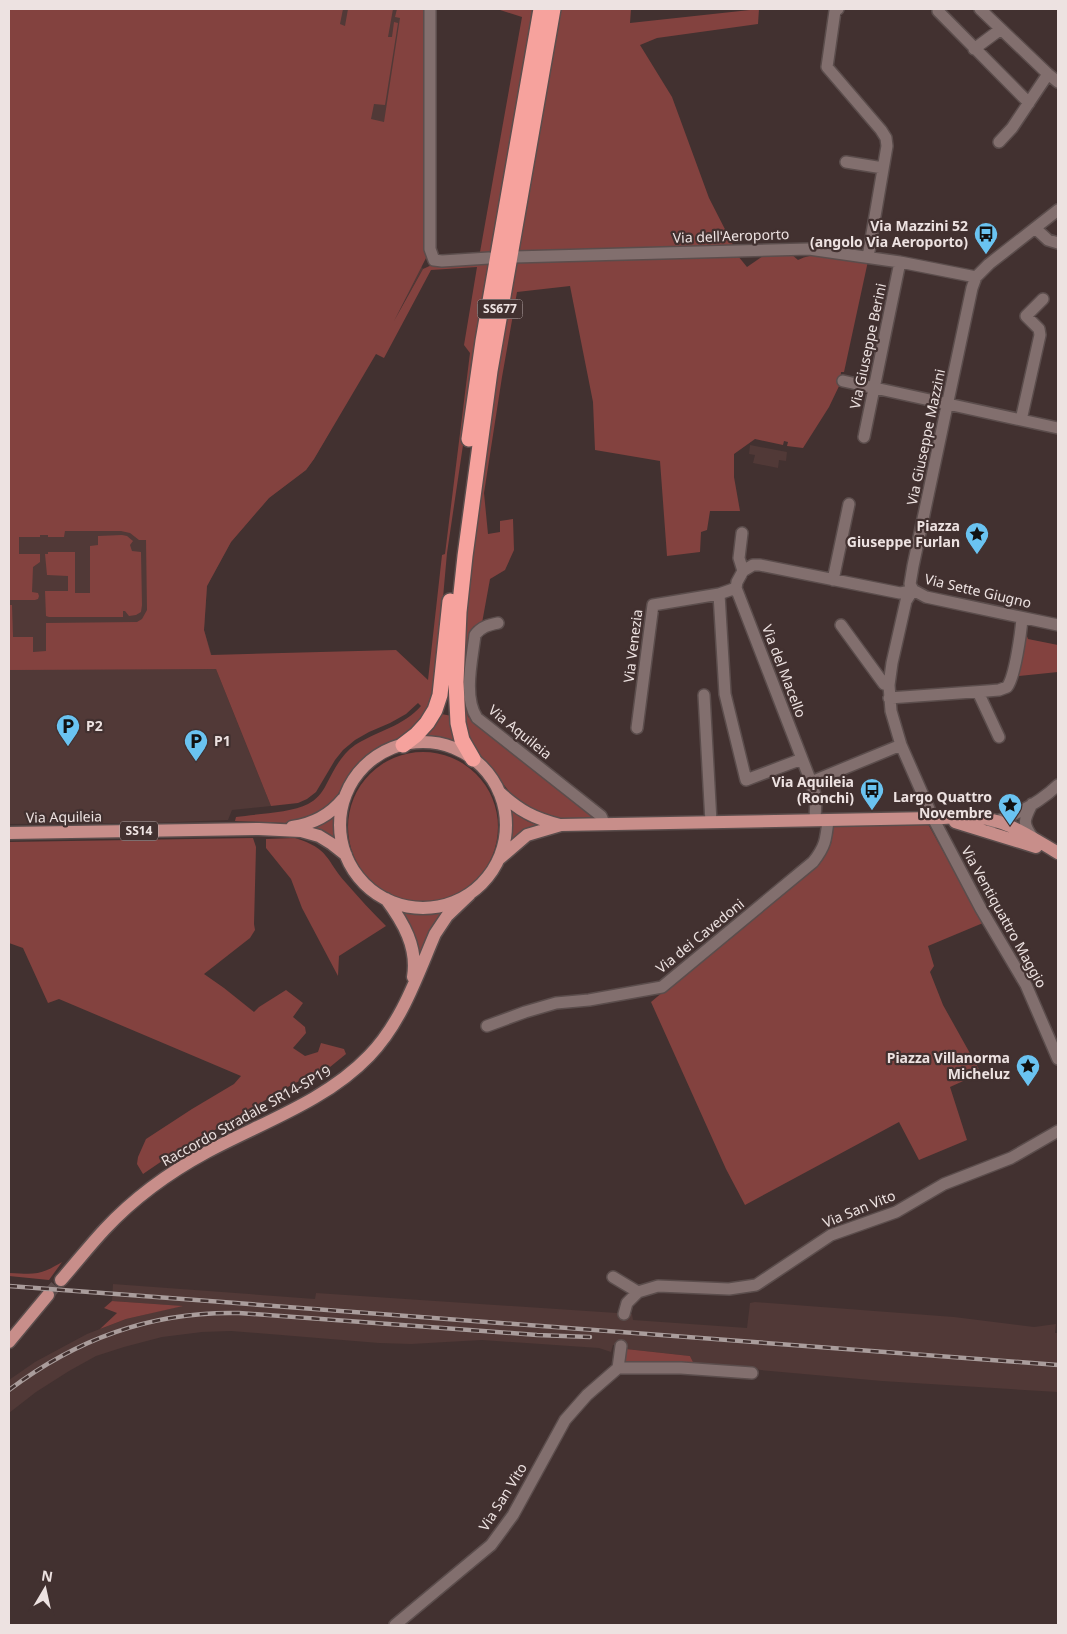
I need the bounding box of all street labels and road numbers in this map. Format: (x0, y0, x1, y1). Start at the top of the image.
street label: Via dell'Aeroporto (672, 224, 790, 247)
street label: Via Giuseppe Berini (845, 281, 890, 410)
road number: SS677 (478, 300, 522, 318)
street label: Via Giuseppe Mazzini (902, 367, 949, 507)
street label: Via Sette Giugno (923, 569, 1033, 612)
street label: Via Venezia (619, 608, 646, 684)
street label: Via del Macello (758, 622, 811, 720)
street label: Via Aquileia (485, 700, 556, 763)
street label: Via Aquileia (26, 806, 102, 827)
road number: SS14 (120, 821, 158, 840)
street label: Via Ventiquattro Maggio (957, 842, 1051, 991)
street label: Via dei Cavedoni (652, 894, 748, 977)
street label: Raccordo Stradale SR14-SP19 (157, 1061, 334, 1170)
street label: Via San Vito (820, 1185, 898, 1232)
street label: Via San Vito (474, 1459, 531, 1534)

